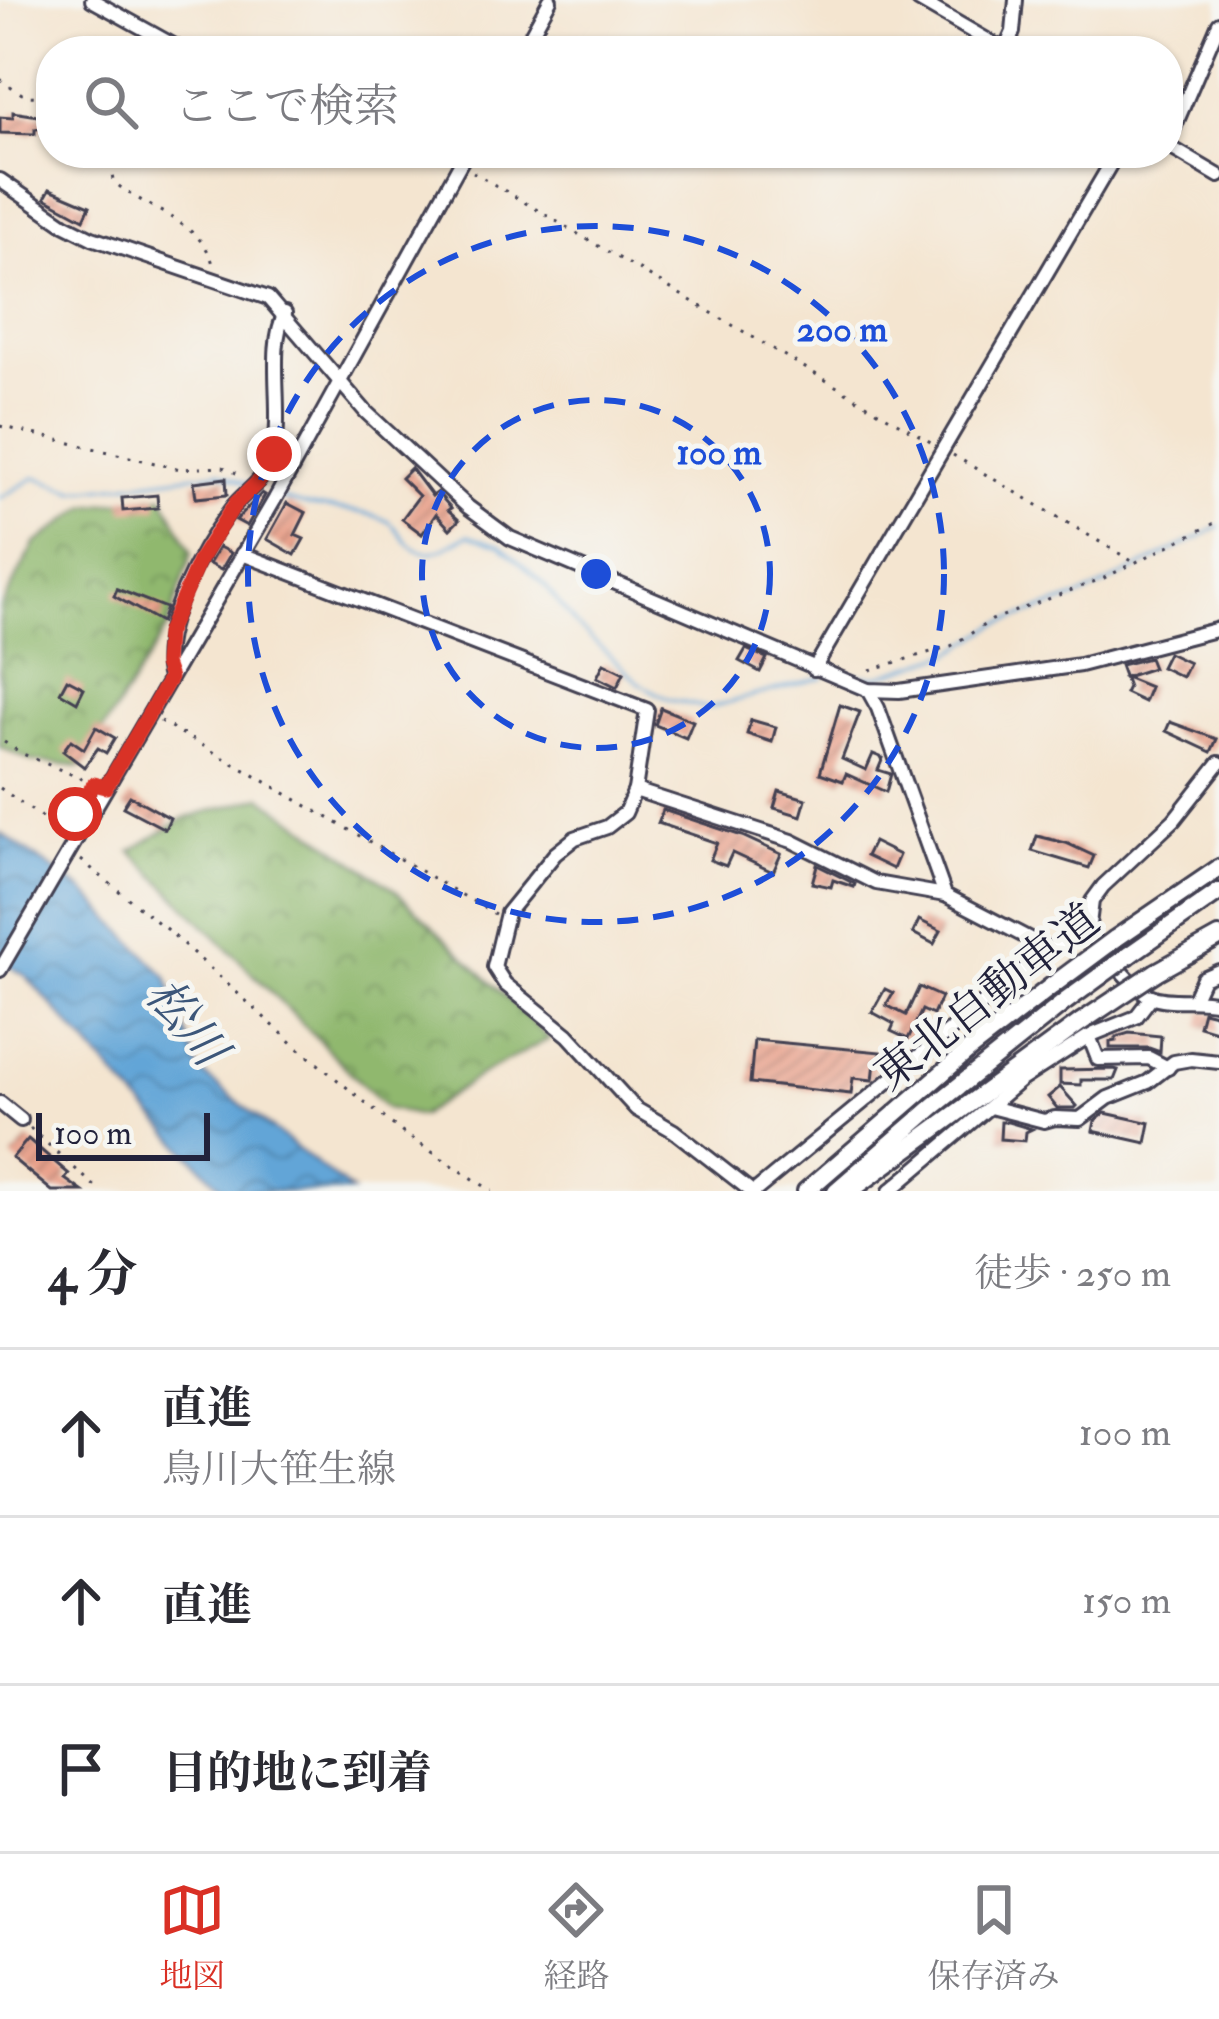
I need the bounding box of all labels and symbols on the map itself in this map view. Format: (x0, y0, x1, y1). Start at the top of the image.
text: 200 m (797, 307, 887, 352)
route end (247, 427, 301, 481)
text: 100 m (676, 430, 762, 475)
centre of rings (575, 553, 617, 595)
route start (48, 787, 102, 841)
street label: 東北自動車道 (864, 892, 1111, 1103)
water label: 松川 (132, 966, 242, 1082)
scale bar (36, 1107, 210, 1160)

